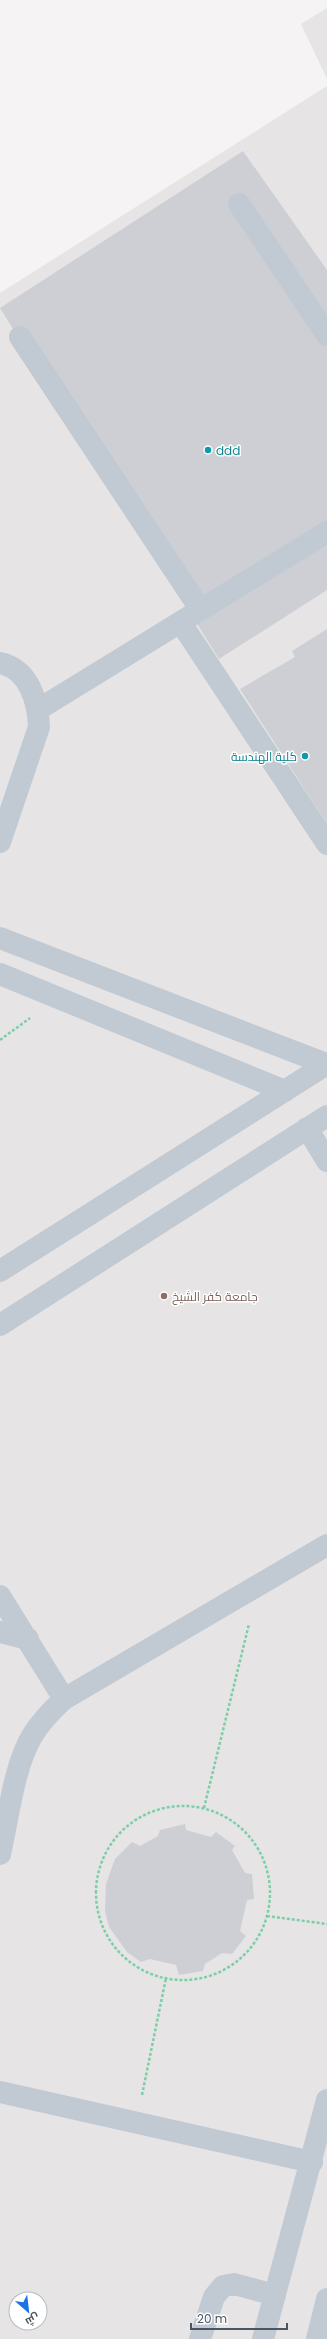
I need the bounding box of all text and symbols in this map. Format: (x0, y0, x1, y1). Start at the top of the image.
place label: ddd (216, 442, 240, 459)
marker: ddd (203, 445, 213, 455)
place label: كلية الهندسة (231, 748, 297, 765)
marker: كلية الهندسة (300, 751, 310, 761)
place label: جامعة كفر الشيخ (172, 1288, 258, 1305)
marker: جامعة كفر الشيخ (159, 1291, 169, 1301)
north arrow (8, 2291, 48, 2331)
scale bar (191, 2305, 287, 2331)
text: ش (23, 2309, 43, 2330)
text: 20 m (197, 2310, 227, 2327)

